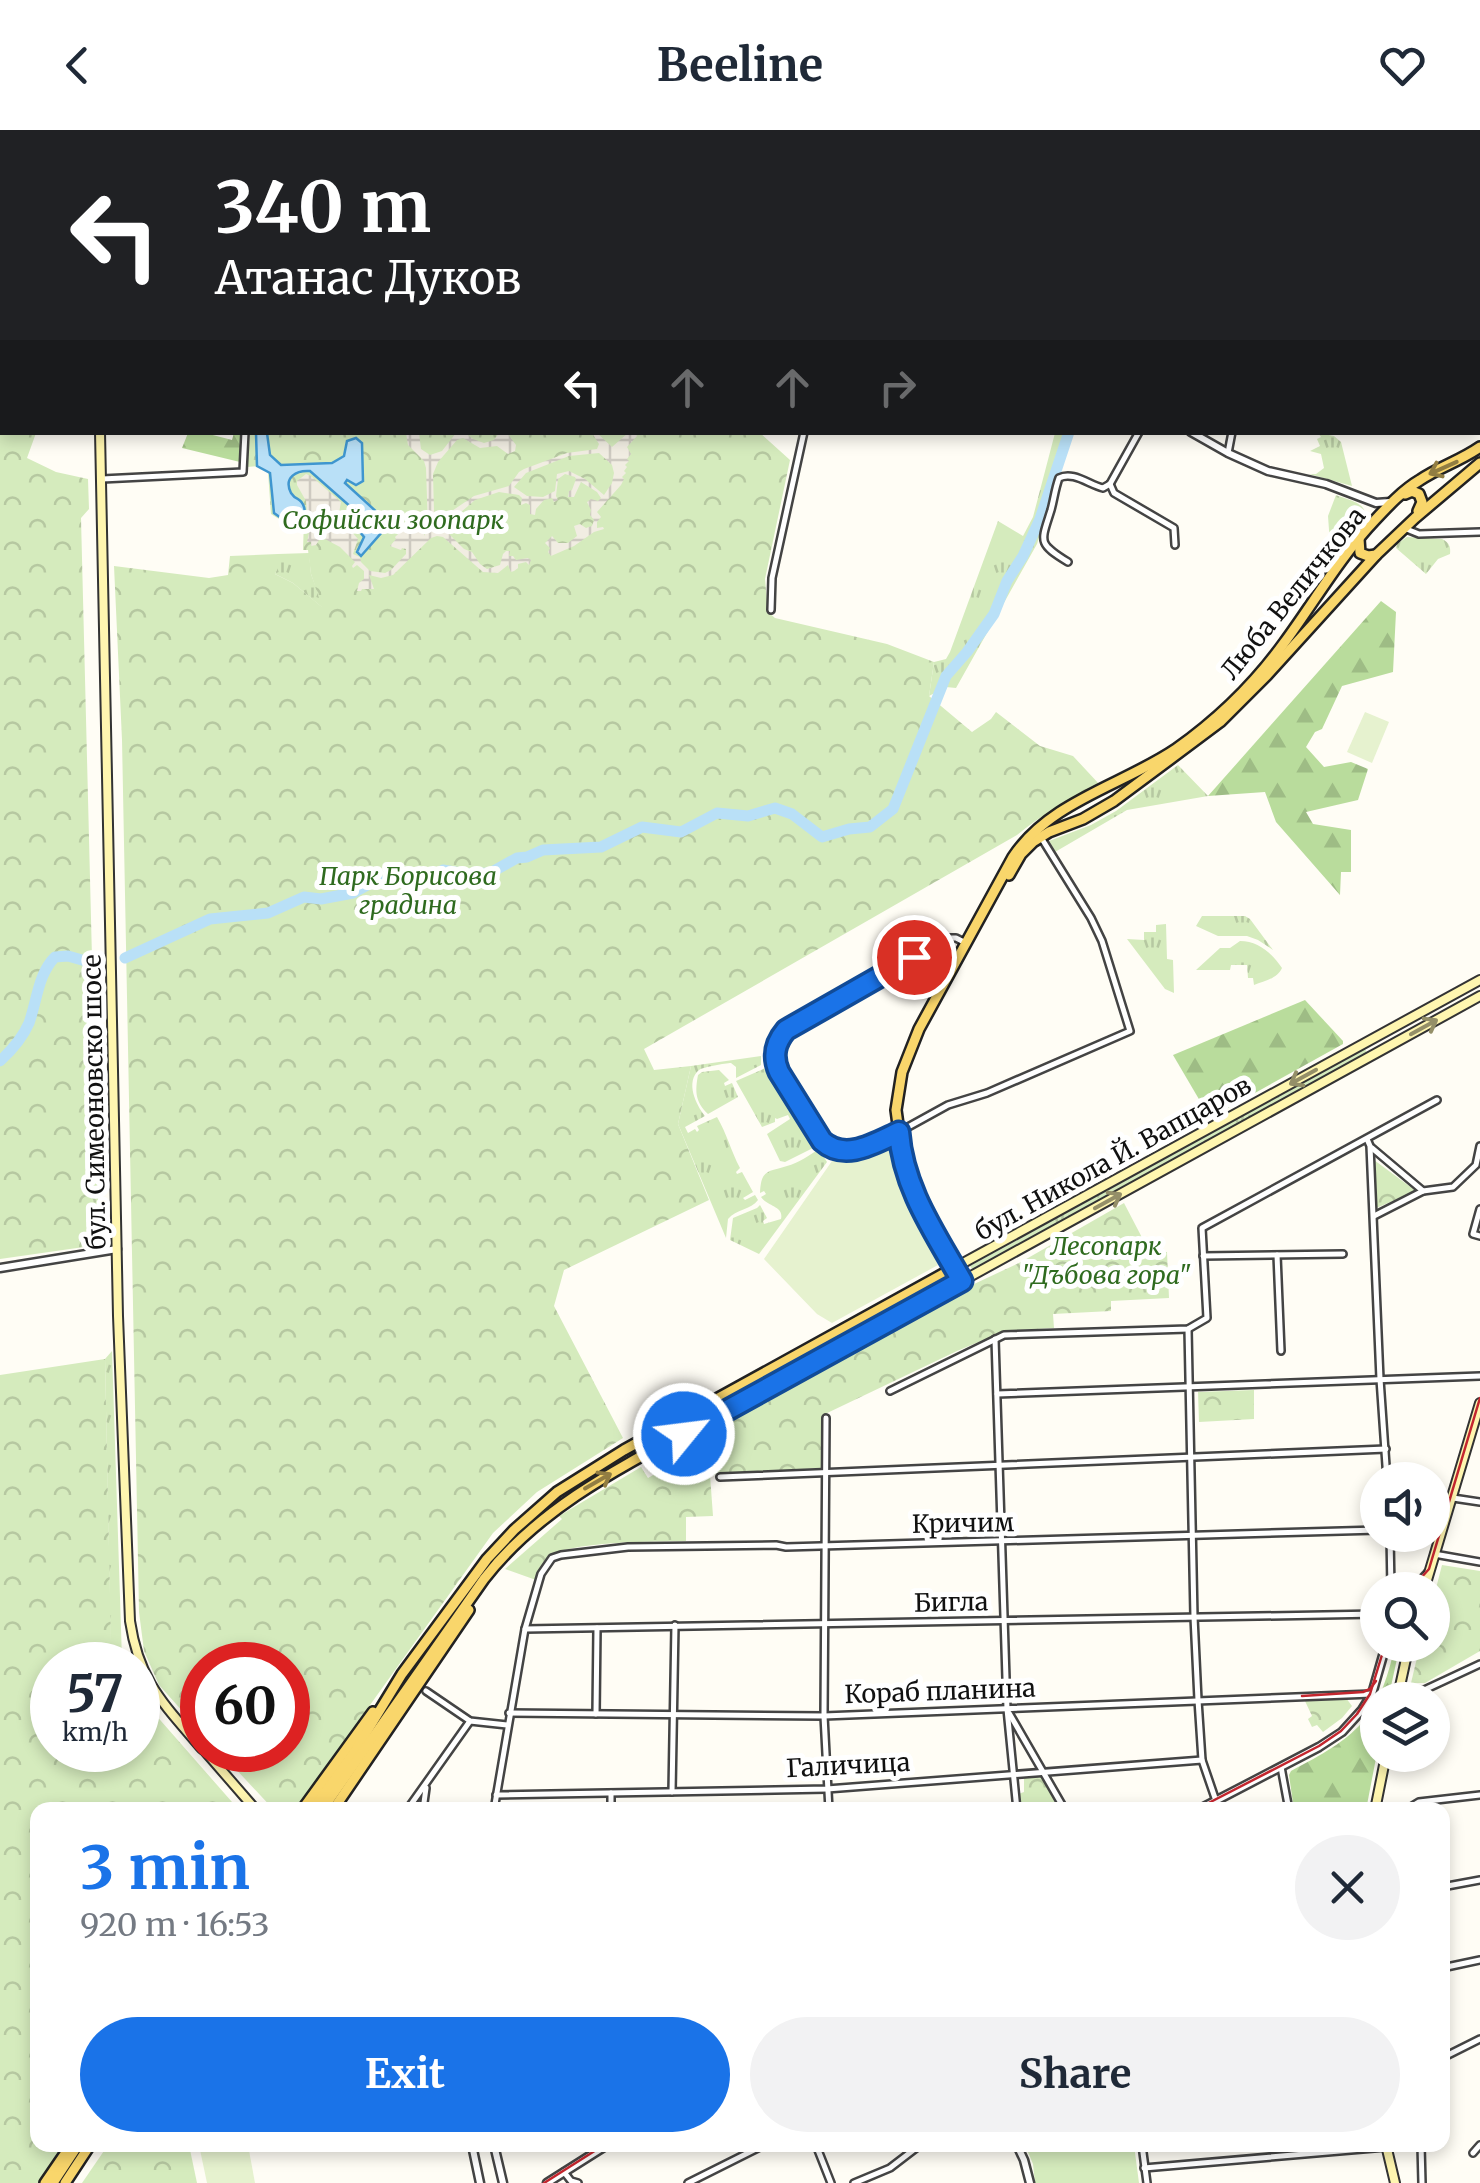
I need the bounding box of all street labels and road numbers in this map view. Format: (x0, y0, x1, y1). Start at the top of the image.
street label: Люба Величкова (1214, 500, 1372, 686)
street label: бул. Симеоновско шосе (75, 954, 113, 1250)
street label: бул. Никола Й. Вапцаров (969, 1069, 1257, 1247)
street label: Кричим (911, 1506, 1015, 1540)
street label: Бигла (913, 1585, 989, 1619)
street label: Кораб планина (844, 1672, 1036, 1710)
street label: Галичица (785, 1746, 911, 1784)

